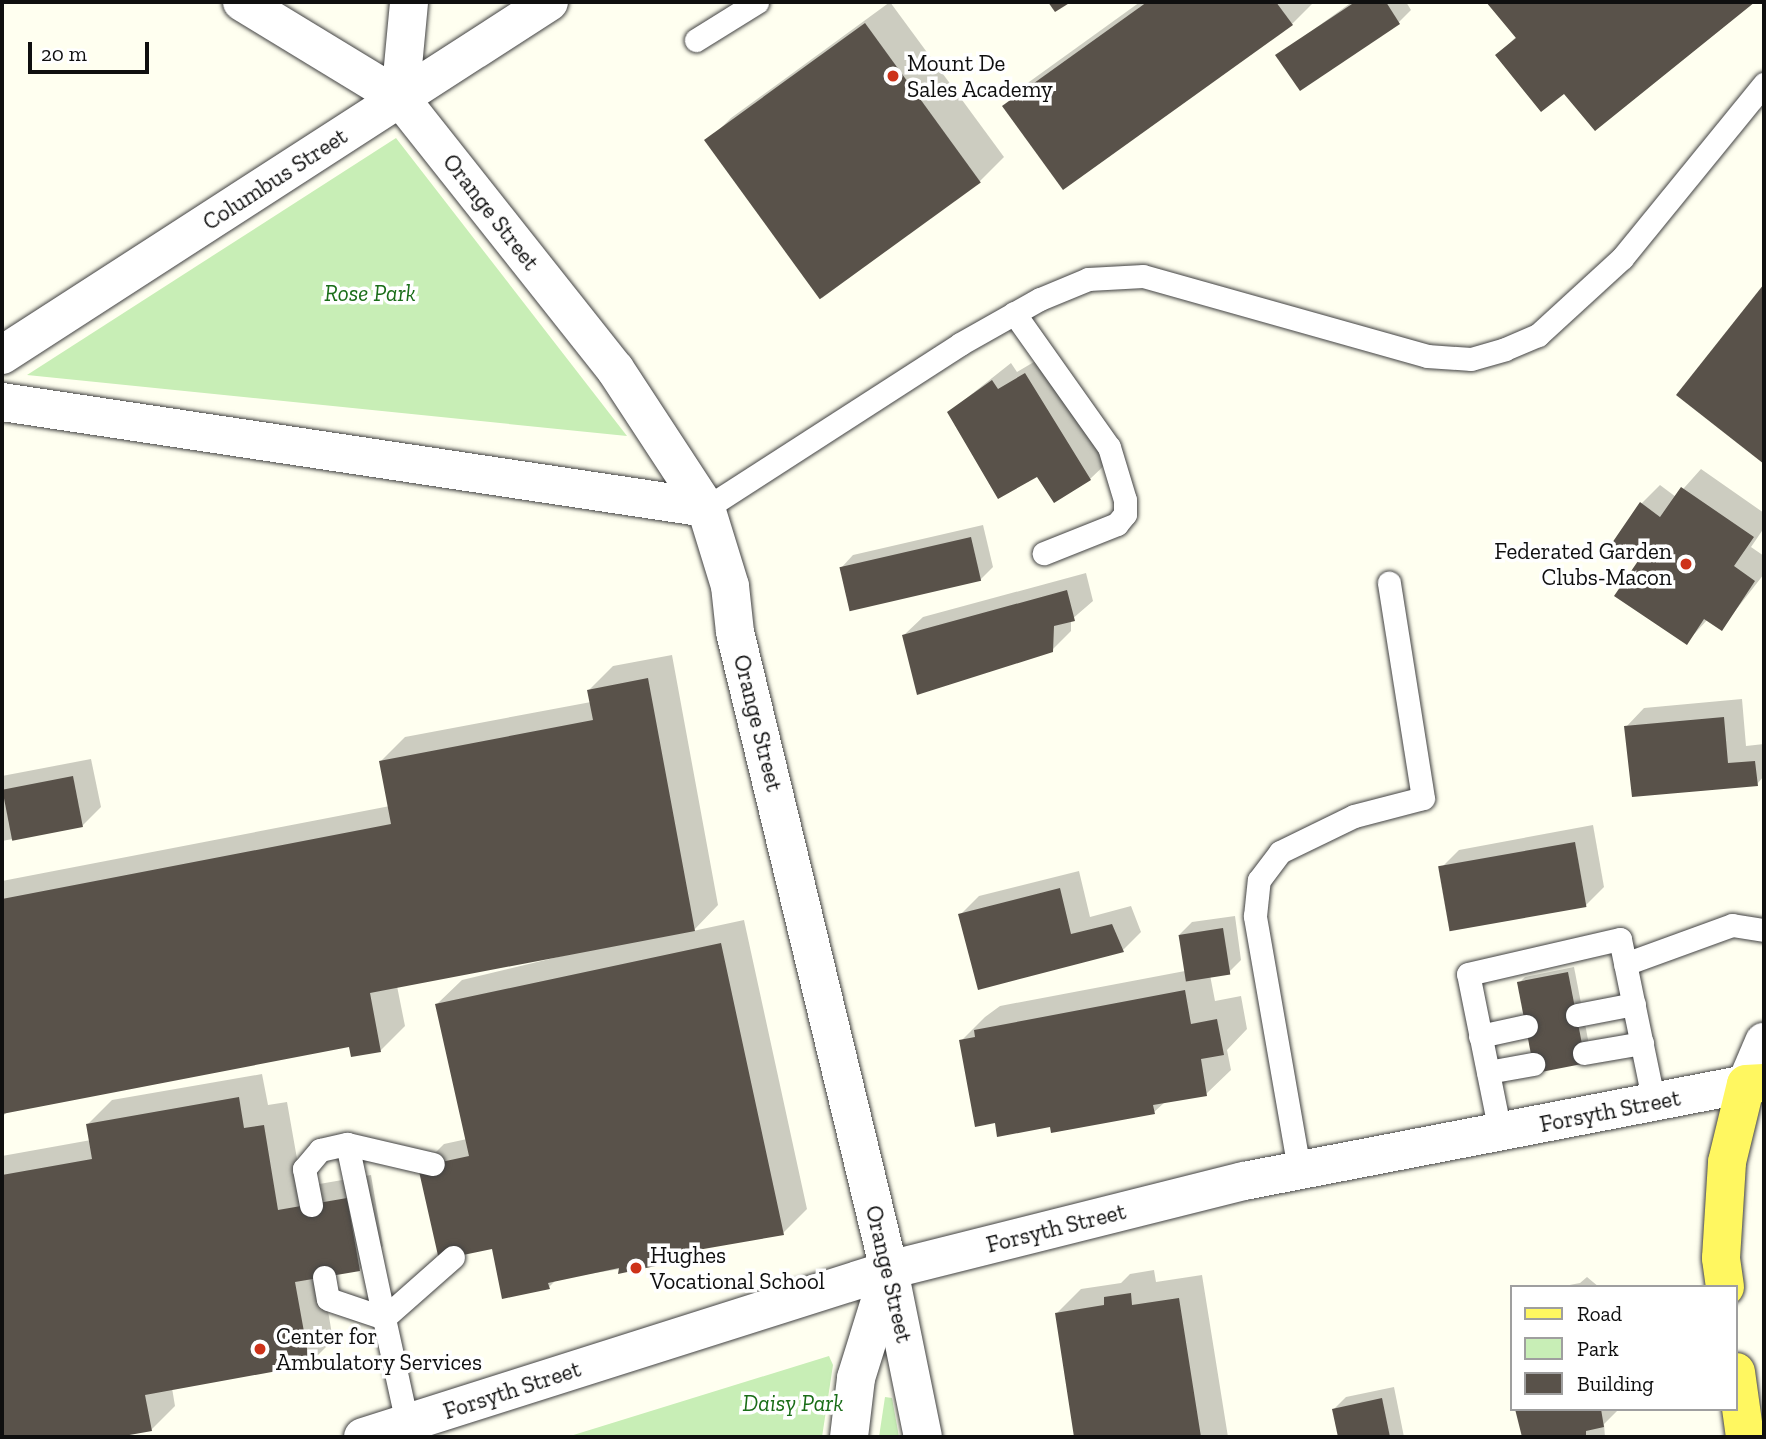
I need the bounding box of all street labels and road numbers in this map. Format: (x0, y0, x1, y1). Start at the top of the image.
street label: Columbus Street (198, 122, 352, 236)
street label: Orange Street (437, 148, 545, 276)
street label: Orange Street (728, 652, 788, 794)
street label: Forsyth Street (1537, 1084, 1683, 1138)
street label: Forsyth Street (983, 1197, 1129, 1259)
street label: Orange Street (860, 1203, 918, 1345)
street label: Forsyth Street (440, 1355, 584, 1425)

